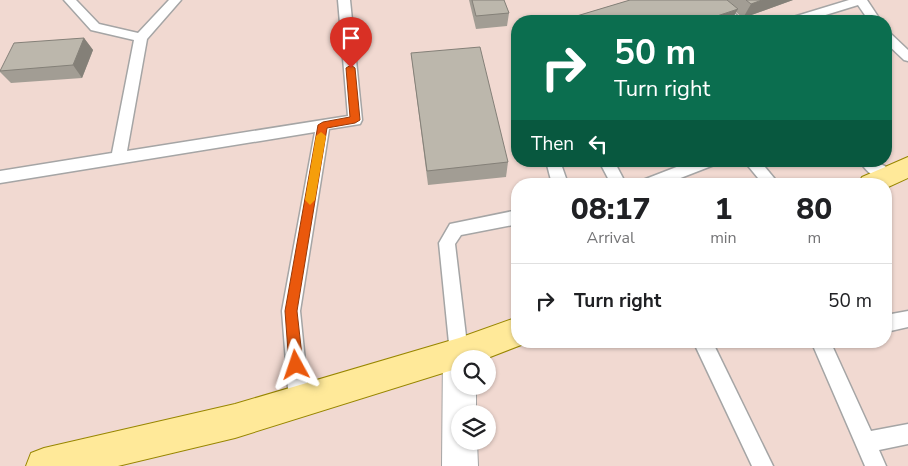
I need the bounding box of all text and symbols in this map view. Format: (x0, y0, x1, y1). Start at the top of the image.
pin (330, 17, 372, 68)
icon: arrive (337, 24, 365, 52)
text: 50 m (614, 29, 696, 76)
icon: right (531, 35, 596, 100)
text: Turn right (614, 74, 710, 104)
icon: left (584, 130, 612, 158)
text: Then (531, 131, 574, 157)
text: 08:17 (571, 189, 650, 230)
text: 1 (714, 189, 732, 230)
text: 80 (796, 189, 832, 230)
text: Arrival (587, 227, 635, 249)
text: min (710, 227, 737, 249)
text: m (807, 227, 821, 249)
icon: right (531, 287, 559, 315)
text: Turn right (574, 288, 661, 314)
text: 50 m (828, 288, 872, 314)
position arrow (269, 338, 321, 390)
map controls (451, 350, 496, 450)
button: search (451, 350, 496, 395)
button: layers (451, 405, 496, 450)

